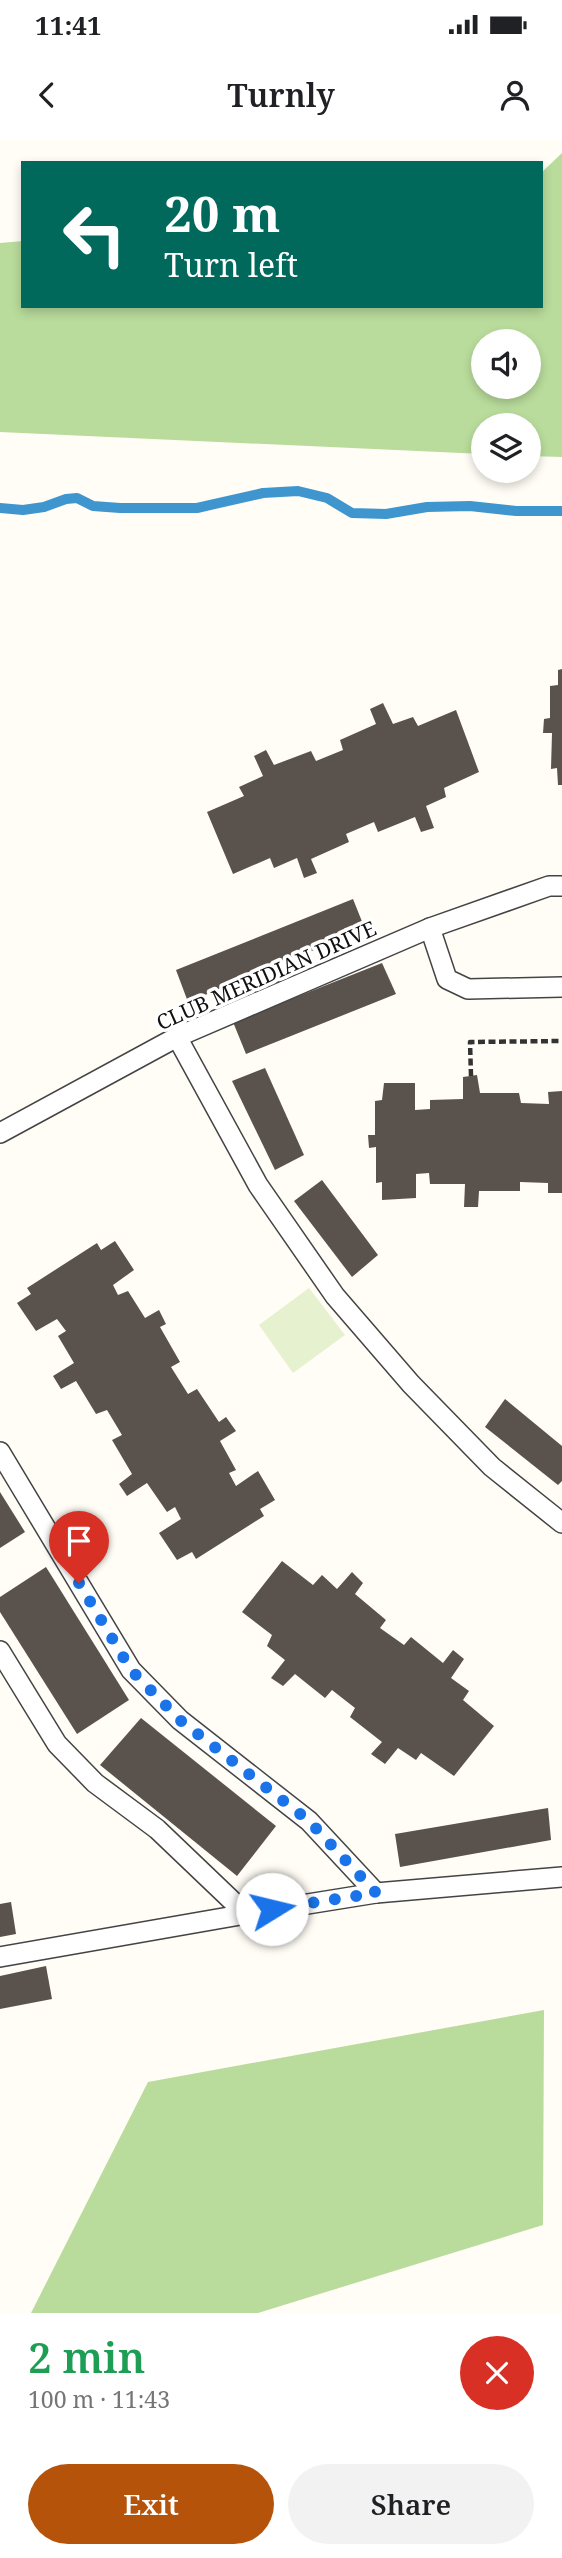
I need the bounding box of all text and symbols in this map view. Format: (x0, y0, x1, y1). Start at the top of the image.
text: 11:41 (35, 7, 102, 43)
text: Turnly (227, 73, 335, 116)
icon: back (28, 76, 66, 114)
icon: person (496, 76, 534, 114)
text: 20 m (164, 180, 280, 246)
icon: left (49, 189, 140, 280)
text: Turn left (164, 243, 298, 286)
map controls (471, 329, 541, 483)
button: sound (471, 329, 541, 399)
button: layers (471, 413, 541, 483)
street label: CLUB MERIDIAN DRIVE (152, 914, 380, 1036)
pin (49, 1511, 109, 1583)
icon: arrive (60, 1522, 98, 1560)
position arrow (235, 1872, 309, 1946)
text: 2 min (28, 2328, 145, 2385)
button: close (460, 2336, 534, 2410)
text: 100 m · 11:43 (28, 2383, 170, 2415)
button: Exit (28, 2464, 274, 2544)
button: Share (288, 2464, 534, 2544)

